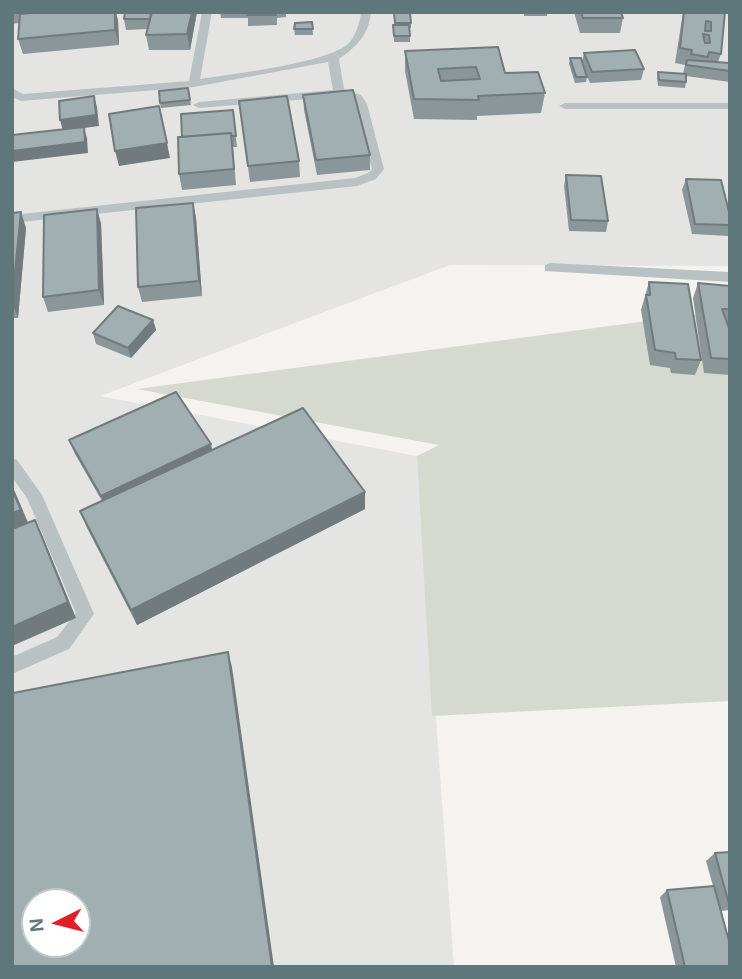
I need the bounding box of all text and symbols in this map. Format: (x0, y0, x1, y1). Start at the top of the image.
north arrow (21, 888, 91, 958)
text: N (25, 917, 48, 933)

